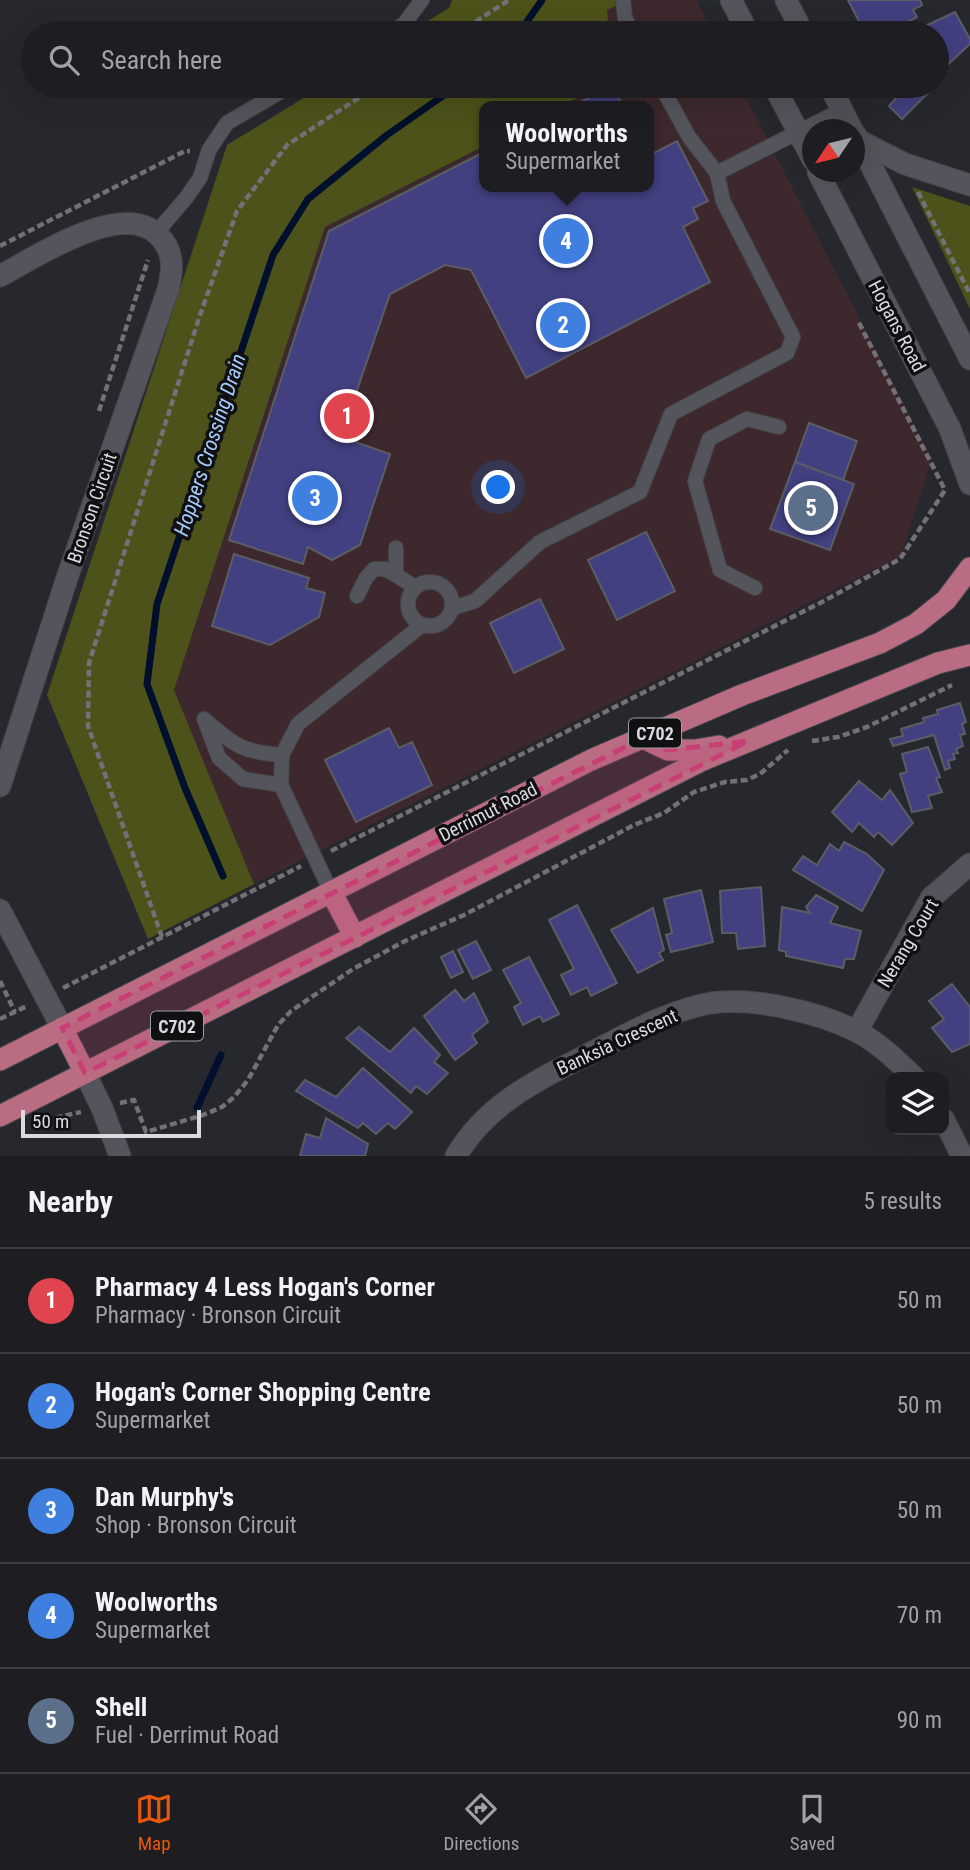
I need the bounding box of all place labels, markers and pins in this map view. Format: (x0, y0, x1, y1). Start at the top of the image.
pin: 4 (543, 215, 589, 267)
pin: 2 (540, 299, 586, 351)
pin: 1 (324, 390, 370, 442)
pin: 3 (292, 472, 338, 524)
pin: 5 (788, 482, 834, 534)

